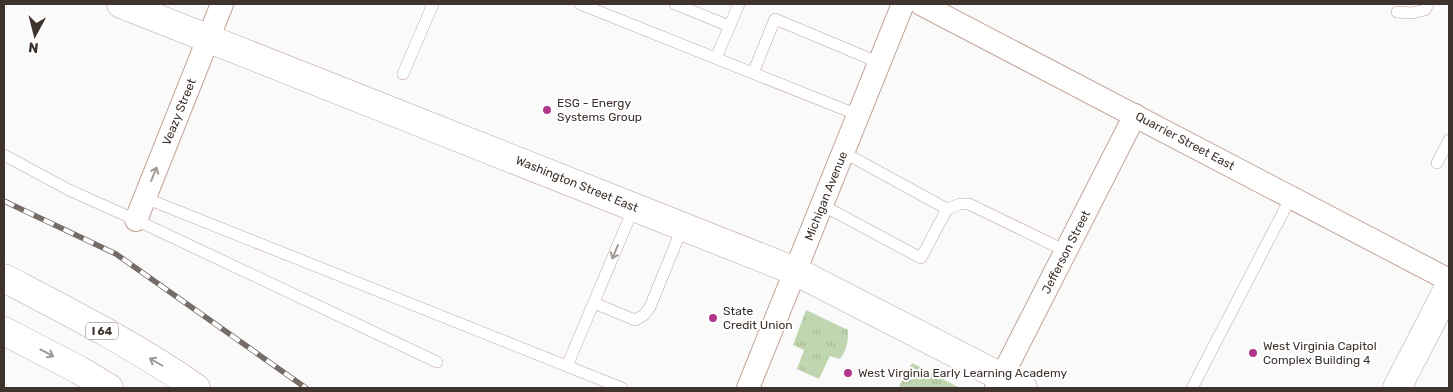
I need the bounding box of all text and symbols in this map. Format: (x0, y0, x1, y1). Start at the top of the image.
north arrow (10, 10, 60, 60)
text: N (27, 38, 40, 56)
street label: Veazy Street (159, 76, 199, 147)
place label: ESG - Energy Systems Group (557, 96, 642, 124)
marker: ESG - Energy Systems Group (541, 104, 553, 116)
street label: Quarrier Street East (1133, 109, 1237, 173)
street label: Michigan Avenue (802, 149, 850, 243)
street label: Washington Street East (514, 153, 641, 215)
one-way arrow (150, 167, 159, 182)
street label: Jefferson Street (1039, 208, 1093, 296)
one-way arrow (609, 244, 619, 259)
place label: State Credit Union (723, 304, 793, 332)
marker: State Credit Union (707, 312, 719, 324)
road number: I 64 (86, 322, 118, 340)
place label: West Virginia Capitol Complex Building 4 (1263, 339, 1377, 367)
marker: West Virginia Capitol Complex Building 4 (1247, 347, 1259, 359)
one-way arrow (39, 349, 54, 358)
one-way arrow (149, 356, 163, 366)
place label: West Virginia Early Learning Academy (858, 366, 1067, 380)
marker: West Virginia Early Learning Academy (842, 367, 854, 379)

